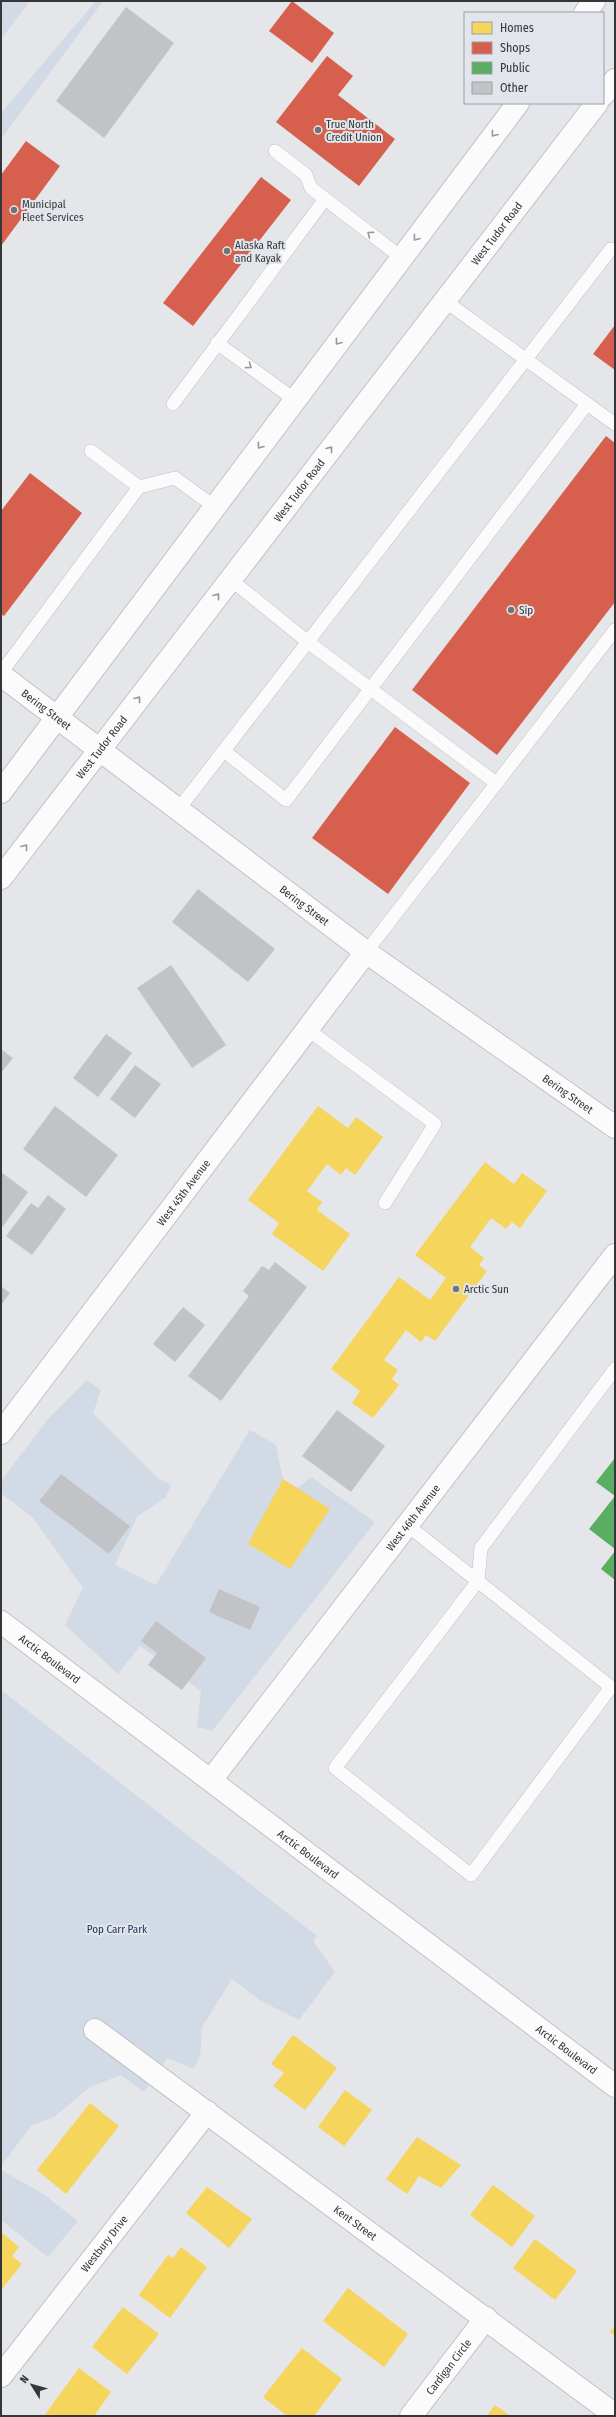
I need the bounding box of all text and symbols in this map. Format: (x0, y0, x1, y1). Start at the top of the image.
legend (464, 12, 604, 104)
text: Homes (500, 21, 534, 35)
text: Shops (500, 41, 530, 55)
text: Public (500, 61, 530, 75)
text: Other (500, 81, 529, 95)
place label: True North Credit Union (326, 118, 382, 144)
marker: True North Credit Union (313, 125, 323, 135)
one-way arrow (492, 130, 499, 137)
place label: Municipal Fleet Services (22, 198, 84, 224)
street label: West Tudor Road (468, 199, 525, 268)
marker: Municipal Fleet Services (9, 205, 19, 215)
one-way arrow (368, 232, 375, 239)
one-way arrow (414, 234, 421, 241)
place label: Alaska Raft and Kayak (235, 239, 285, 265)
marker: Alaska Raft and Kayak (222, 246, 232, 256)
one-way arrow (336, 338, 343, 345)
one-way arrow (245, 361, 252, 369)
one-way arrow (258, 442, 265, 449)
one-way arrow (326, 446, 333, 453)
street label: West Tudor Road (271, 456, 327, 524)
one-way arrow (212, 594, 219, 601)
place label: Sip (519, 604, 533, 617)
marker: Sip (506, 605, 516, 615)
street label: Bering Street (19, 687, 74, 733)
one-way arrow (133, 697, 140, 704)
street label: West Tudor Road (73, 713, 130, 781)
one-way arrow (20, 845, 27, 852)
street label: Bering Street (277, 882, 332, 929)
street label: Bering Street (540, 1072, 596, 1116)
street label: West 45th Avenue (154, 1157, 213, 1228)
place label: Arctic Sun (464, 1283, 509, 1296)
marker: Arctic Sun (451, 1284, 461, 1294)
street label: West 46th Avenue (383, 1482, 443, 1554)
street label: Arctic Boulevard (17, 1632, 83, 1686)
street label: Arctic Boulevard (275, 1827, 341, 1881)
park label: Pop Carr Park (87, 1923, 148, 1936)
street label: Arctic Boulevard (534, 2022, 600, 2077)
street label: Kent Street (331, 2203, 380, 2243)
street label: Westbury Drive (78, 2213, 130, 2274)
street label: Cardigan Circle (423, 2336, 474, 2397)
north arrow (12, 2365, 52, 2405)
text: N (17, 2373, 32, 2386)

